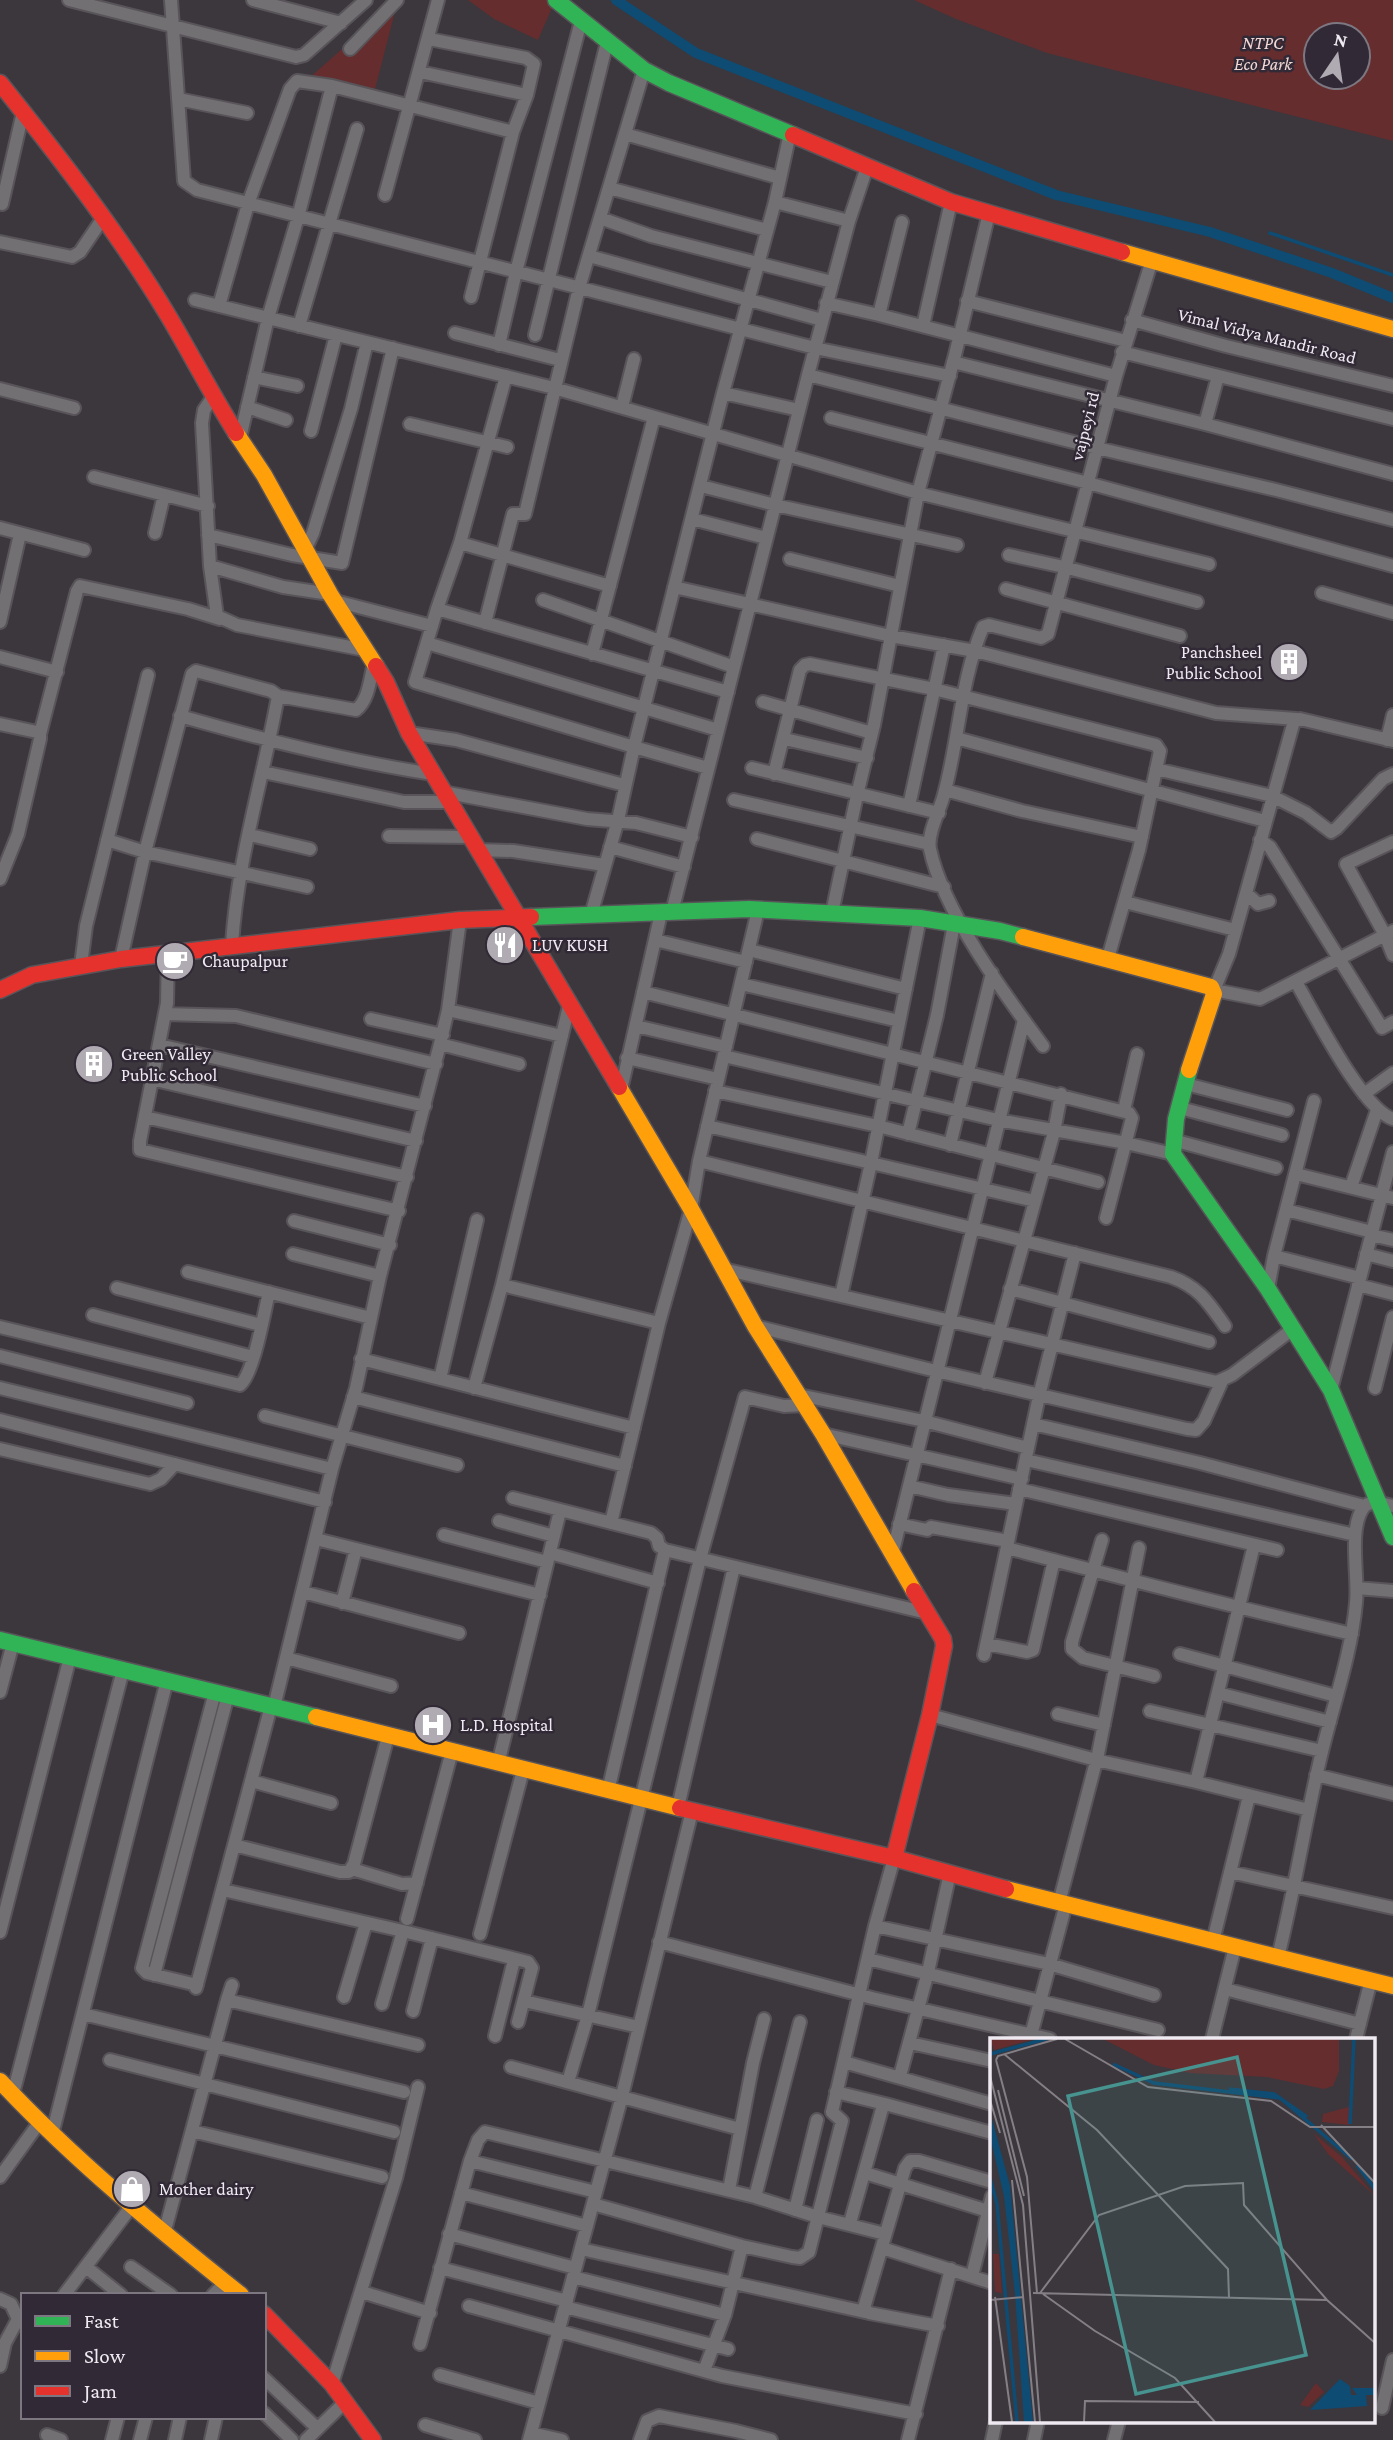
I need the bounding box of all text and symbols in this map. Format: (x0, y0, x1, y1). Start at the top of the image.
north arrow (1302, 21, 1372, 91)
text: N (1332, 28, 1349, 52)
park label: NTPC Eco Park (1234, 33, 1293, 74)
street label: Vimal Vidya Mandir Road (1176, 304, 1359, 368)
street label: vajpeyi rd (1067, 389, 1104, 464)
building icon: Panchsheel Public School (1268, 641, 1310, 683)
place label: Panchsheel Public School (1166, 642, 1262, 683)
restaurant icon: LUV KUSH (484, 924, 526, 966)
place label: LUV KUSH (532, 935, 608, 955)
cafe icon: Chaupalpur (154, 940, 196, 982)
place label: Chaupalpur (202, 951, 289, 971)
building icon: Green Valley Public School (73, 1043, 115, 1085)
place label: Green Valley Public School (121, 1044, 217, 1085)
hospital icon: L.D. Hospital (412, 1704, 454, 1746)
place label: L.D. Hospital (460, 1715, 553, 1735)
inset map (990, 2038, 1376, 2422)
shop icon: Mother dairy (111, 2168, 153, 2210)
place label: Mother dairy (159, 2179, 254, 2199)
legend (21, 2293, 266, 2419)
text: Fast (84, 2309, 120, 2333)
text: Slow (84, 2344, 126, 2368)
text: Jam (82, 2379, 117, 2403)

